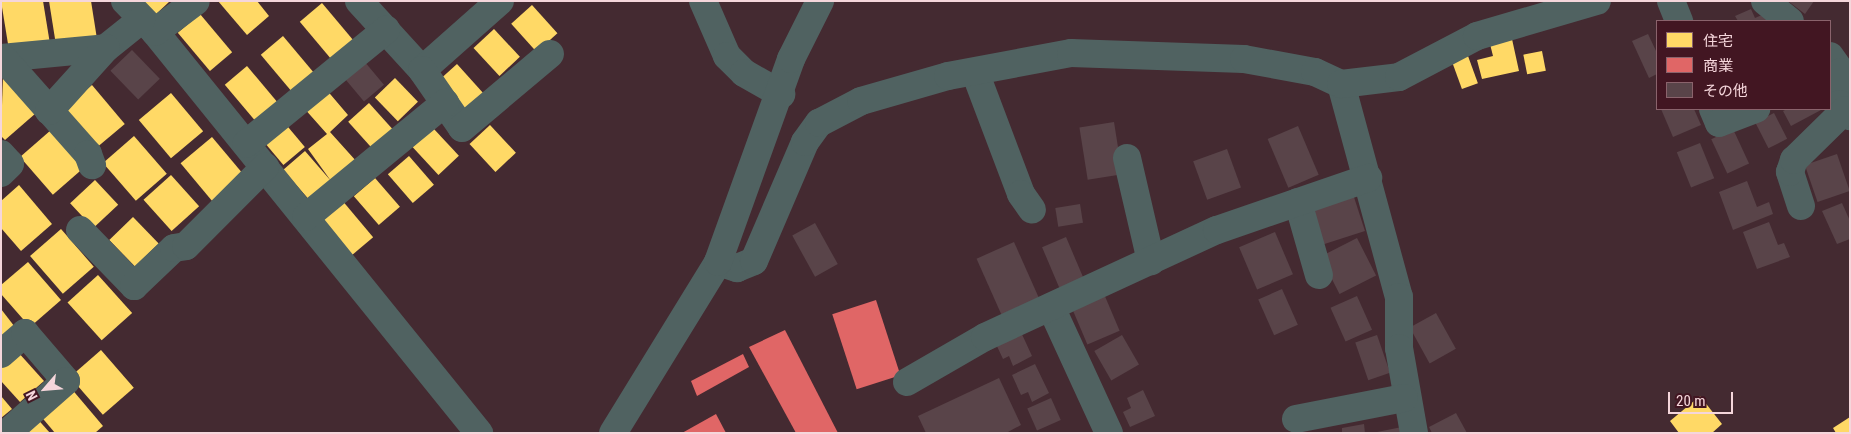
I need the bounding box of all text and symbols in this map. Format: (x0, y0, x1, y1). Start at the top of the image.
legend (1656, 20, 1831, 110)
text: 住宅 (1703, 32, 1733, 50)
text: 商業 (1703, 57, 1733, 75)
text: その他 (1703, 82, 1748, 100)
north arrow (20, 364, 70, 414)
scale bar (1671, 382, 1736, 414)
text: N (23, 388, 41, 403)
text: 20 m (1676, 392, 1706, 410)

